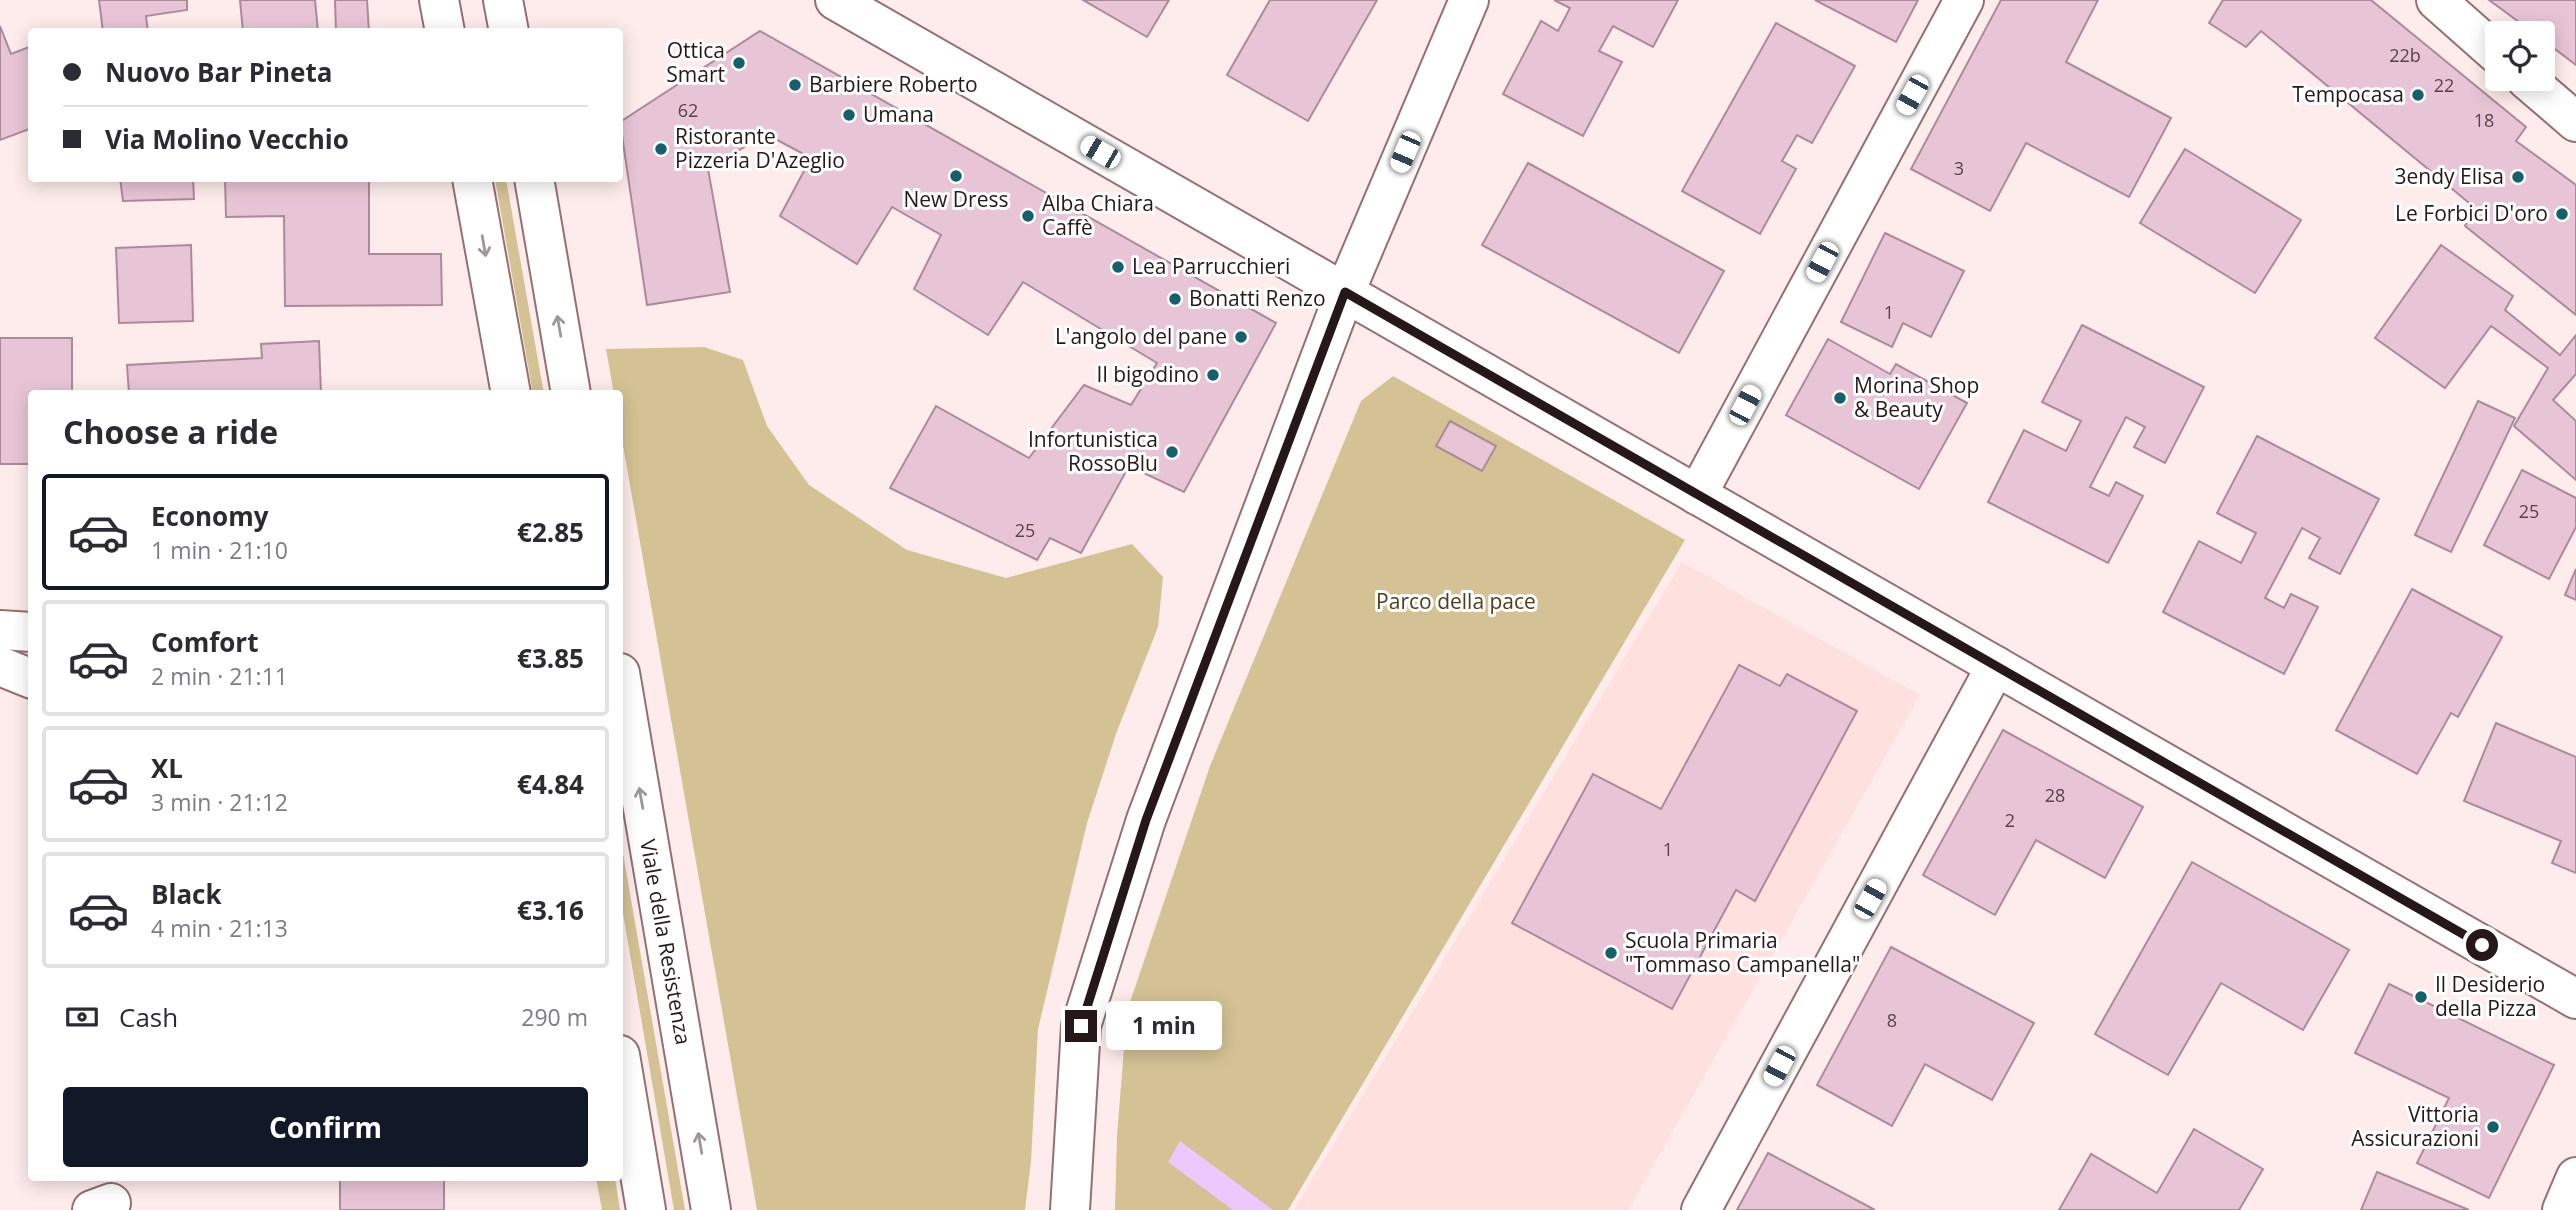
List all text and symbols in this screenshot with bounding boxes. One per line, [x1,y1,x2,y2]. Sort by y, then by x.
map controls [2485,21,2555,91]
button: locate [2485,21,2555,91]
place label: Ottica Smart [666,36,725,88]
house number: 22b [2389,43,2421,67]
text: Nuovo Bar Pineta [105,54,332,90]
marker: Ottica Smart [731,55,747,71]
place label: Barbiere Roberto [809,70,978,98]
car [1893,72,1932,118]
house number: 22 [2434,73,2454,97]
marker: Barbiere Roberto [787,77,803,93]
place label: Tempocasa [2292,80,2404,108]
marker: Tempocasa [2410,87,2426,103]
house number: 62 [678,98,698,122]
place label: Umana [863,100,934,128]
marker: Umana [841,107,857,123]
house number: 18 [2474,108,2494,132]
text: Via Molino Vecchio [105,121,349,157]
place label: Ristorante Pizzeria D'Azeglio [675,122,845,174]
car [1388,129,1423,175]
car [1077,132,1124,172]
marker: Ristorante Pizzeria D'Azeglio [653,141,669,157]
house number: 3 [1954,156,1964,180]
place label: 3endy Elisa [2395,162,2504,190]
marker: New Dress [948,168,964,184]
marker: 3endy Elisa [2510,169,2526,185]
place label: New Dress [904,185,1008,213]
place label: Alba Chiara Caffè [1042,189,1154,241]
place label: Le Forbici D'oro [2395,199,2548,227]
marker: Le Forbici D'oro [2554,206,2570,222]
marker: Alba Chiara Caffè [1020,208,1036,224]
one-way arrow [478,234,491,257]
car [1803,239,1842,285]
place label: Lea Parrucchieri [1132,252,1290,280]
marker: Lea Parrucchieri [1110,259,1126,275]
place label: Bonatti Renzo [1189,284,1326,312]
marker: Bonatti Renzo [1167,291,1183,307]
house number: 1 [1884,300,1894,324]
one-way arrow [552,316,565,338]
place label: L'angolo del pane [1055,322,1227,350]
marker: L'angolo del pane [1233,329,1249,345]
place label: Il bigodino [1097,360,1199,388]
marker: Il bigodino [1205,367,1221,383]
place label: Morina Shop & Beauty [1854,371,1979,423]
car [1726,382,1765,428]
marker: Morina Shop & Beauty [1832,390,1848,406]
text: Choose a ride [63,410,278,453]
place label: Infortunistica RossoBlu [1028,425,1158,477]
marker: Infortunistica RossoBlu [1164,444,1180,460]
text: Economy [151,498,269,534]
house number: 25 [2519,499,2539,523]
icon: car [67,501,130,564]
text: €2.85 [517,514,584,550]
house number: 25 [1015,518,1035,542]
text: 1 min · 21:10 [151,534,288,566]
park label: Parco della pace [1376,587,1536,615]
text: Comfort [151,624,258,660]
icon: car [67,627,130,690]
text: €3.85 [517,640,584,676]
text: 2 min · 21:11 [151,660,288,692]
text: XL [151,750,183,786]
icon: car [67,753,130,816]
text: €4.84 [517,766,584,802]
house number: 28 [2045,783,2065,807]
text: 3 min · 21:12 [151,786,288,818]
one-way arrow [634,787,647,810]
house number: 2 [2005,808,2015,832]
street label: Viale della Resistenza [634,837,698,1047]
house number: 1 [1663,837,1673,861]
text: Black [151,876,222,912]
car [1851,876,1890,922]
icon: car [67,879,130,942]
text: €3.16 [517,892,584,928]
text: 4 min · 21:13 [151,912,288,944]
place label: Scuola Primaria "Tommaso Campanella" [1625,926,1860,978]
route start [2466,929,2498,961]
marker: Scuola Primaria "Tommaso Campanella" [1603,945,1619,961]
place label: Il Desiderio della Pizza [2435,970,2545,1022]
marker: Il Desiderio della Pizza [2413,989,2429,1005]
icon: cash [63,998,101,1036]
text: Cash [119,999,178,1035]
text: 290 m [521,1001,588,1033]
callout: 1 min [1106,1002,1221,1050]
house number: 8 [1887,1008,1897,1032]
text: 1 min [1132,1009,1196,1041]
route end [1065,1010,1097,1042]
car [1760,1043,1799,1089]
button: Confirm [63,1087,588,1167]
place label: Vittoria Assicurazioni [2351,1100,2479,1152]
marker: Vittoria Assicurazioni [2485,1119,2501,1135]
one-way arrow [693,1132,706,1155]

